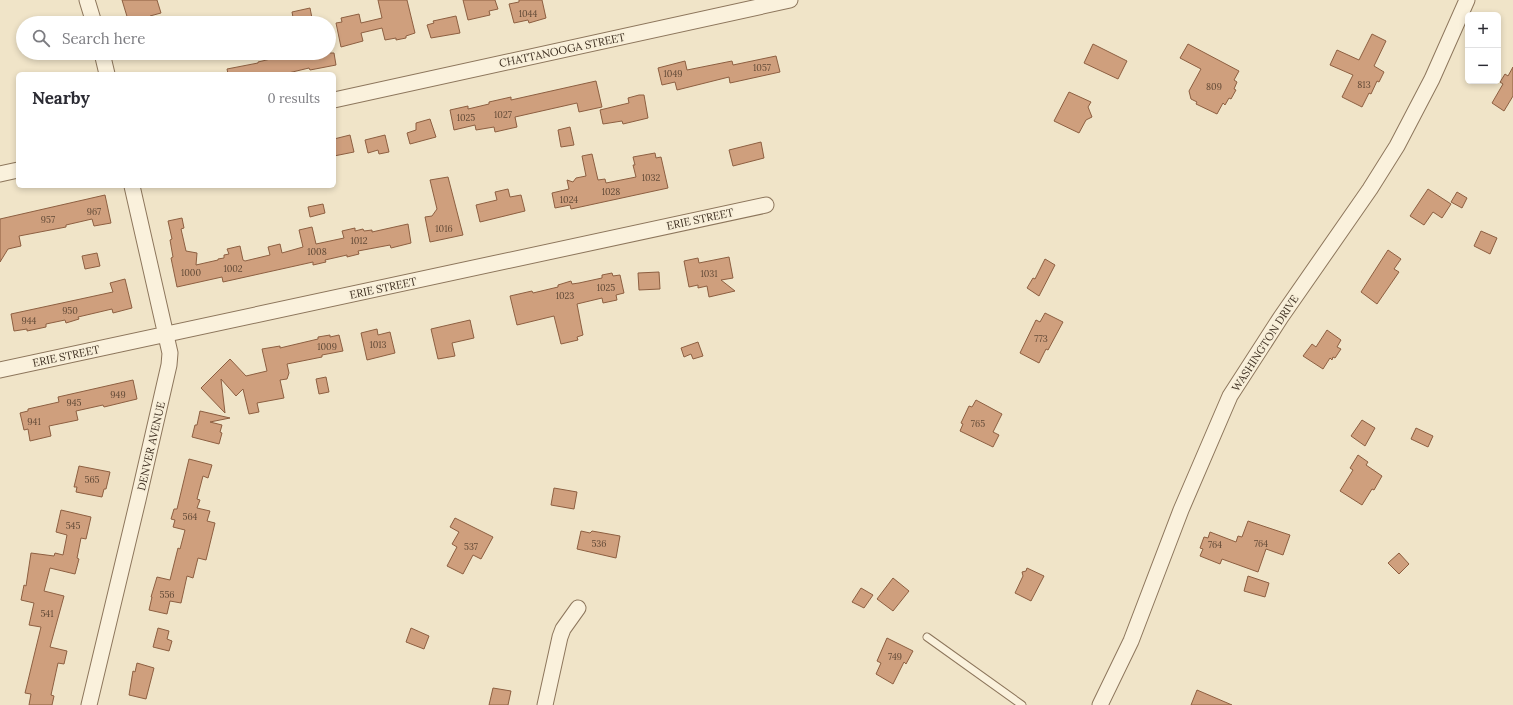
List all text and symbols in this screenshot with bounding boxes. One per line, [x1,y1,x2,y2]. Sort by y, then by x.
house number: 1044 [519,8,537,19]
map controls [1465,12,1501,84]
button: + [1465,12,1501,48]
search box [16,16,336,60]
icon: search [30,27,52,49]
text: Search here [62,29,145,48]
street label: CHATTANOOGA STREET [498,30,626,70]
button: − [1465,48,1501,84]
house number: 1057 [753,62,771,73]
house number: 1049 [664,68,682,79]
house number: 813 [1357,79,1371,90]
house number: 809 [1206,81,1222,92]
text: Nearby [32,87,90,109]
text: 0 results [268,90,320,107]
house number: 1027 [494,109,512,120]
house number: 1025 [457,112,475,123]
house number: 1032 [642,172,661,183]
house number: 1028 [602,186,620,197]
house number: 1024 [560,194,578,205]
street label: ERIE STREET [665,205,735,233]
house number: 967 [87,206,101,217]
house number: 957 [41,214,55,225]
house number: 1016 [435,223,453,234]
house number: 1012 [351,235,368,246]
house number: 1008 [307,246,327,257]
house number: 1002 [223,263,243,274]
house number: 1000 [181,267,201,278]
house number: 1031 [700,268,718,279]
street label: ERIE STREET [348,274,418,302]
house number: 1025 [597,282,615,293]
house number: 1023 [556,290,574,301]
street label: WASHINGTON DRIVE [1229,292,1301,394]
house number: 950 [62,305,78,316]
house number: 944 [22,315,37,326]
house number: 773 [1034,333,1048,344]
house number: 1013 [369,339,387,350]
house number: 1009 [317,341,337,352]
street label: ERIE STREET [31,342,101,370]
house number: 949 [110,389,126,400]
house number: 945 [67,397,82,408]
street label: DENVER AVENUE [134,400,168,492]
house number: 941 [27,416,41,427]
house number: 765 [971,418,985,429]
house number: 565 [84,474,100,485]
house number: 564 [183,511,198,522]
house number: 545 [66,520,80,531]
house number: 536 [591,538,607,549]
house number: 764 [1254,538,1268,549]
house number: 764 [1208,539,1222,550]
house number: 537 [464,541,478,552]
house number: 556 [159,589,175,600]
house number: 541 [40,608,54,619]
house number: 749 [888,651,902,662]

